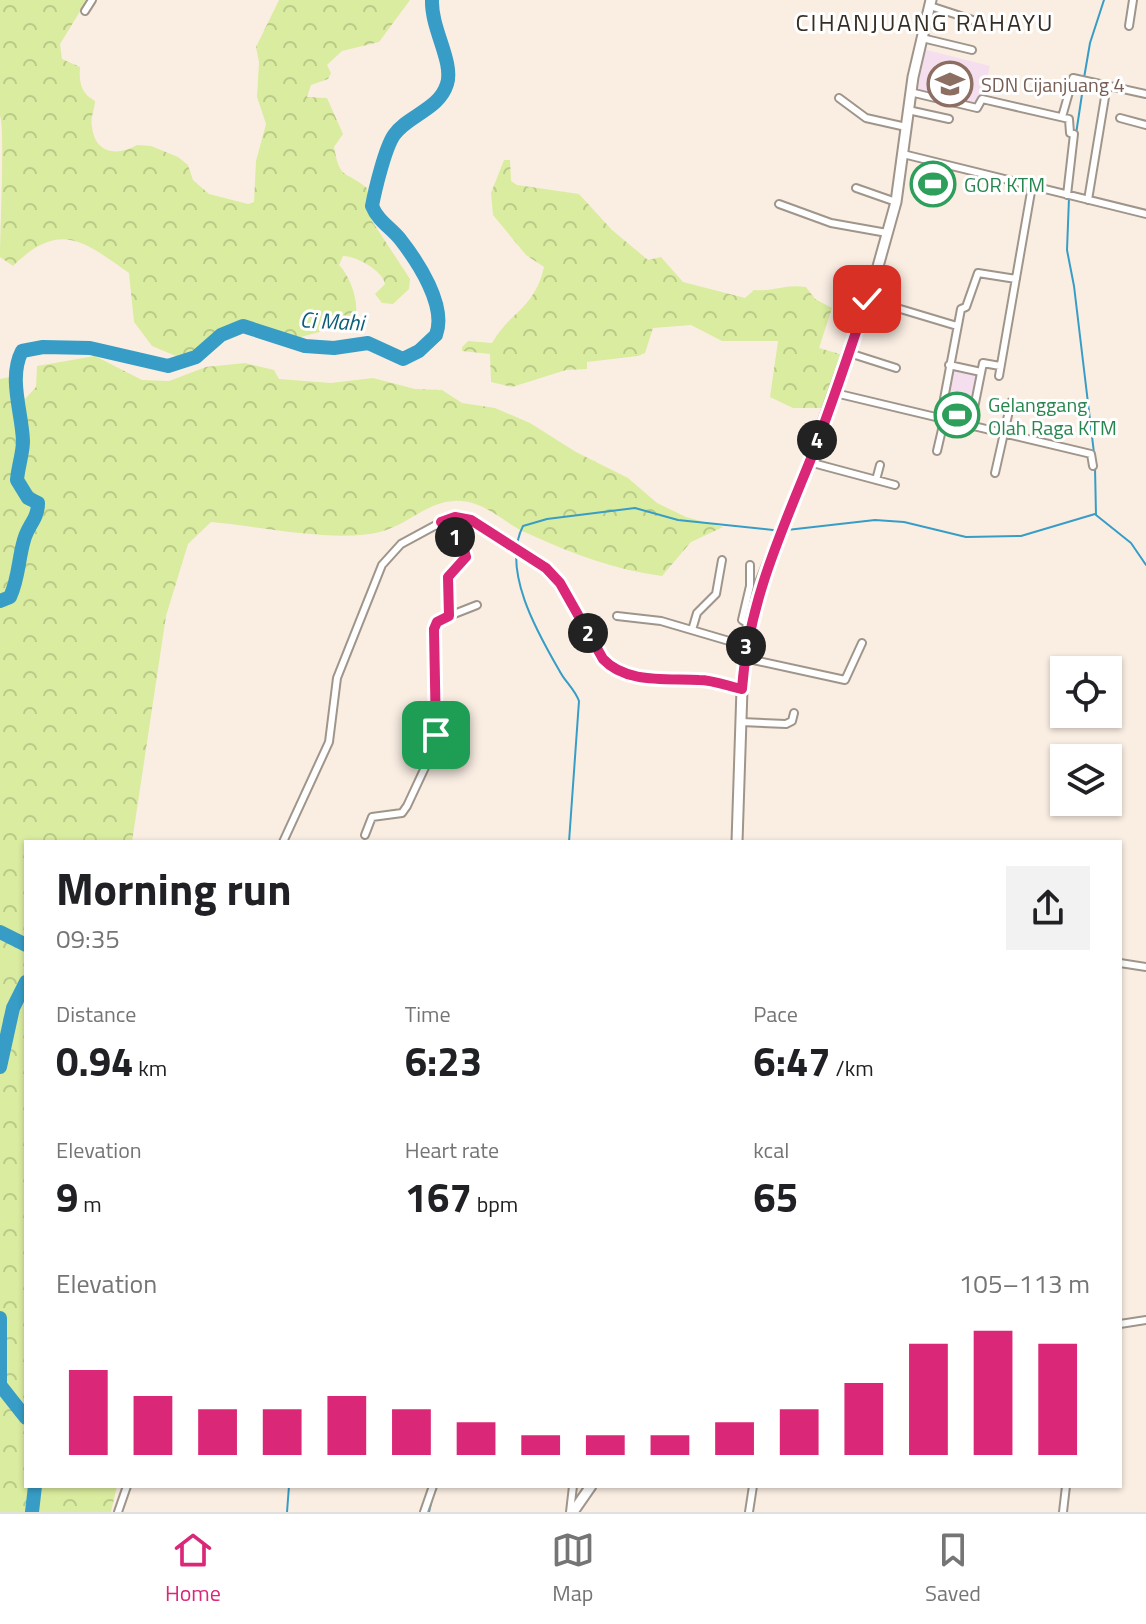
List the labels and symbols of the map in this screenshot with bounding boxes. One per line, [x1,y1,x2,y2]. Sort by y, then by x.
district label: CIHANJUANG RAHAYU [796,4,1055,40]
school or university icon: SDN Cijanjuang 4 [926,60,974,108]
place label: SDN Cijanjuang 4 [981,69,1125,100]
sports icon: GOR KTM [909,160,957,208]
place label: GOR KTM [964,169,1045,200]
pin [833,265,901,333]
water label: Ci Mahi [299,302,367,340]
place label: Gelanggang Olah Raga KTM [988,389,1117,443]
sports icon: Gelanggang Olah Raga KTM [933,391,981,439]
pin: 4 [797,420,837,460]
pin: 1 [435,517,475,557]
pin: 2 [568,613,608,653]
pin: 3 [726,626,766,666]
pin [402,701,470,769]

